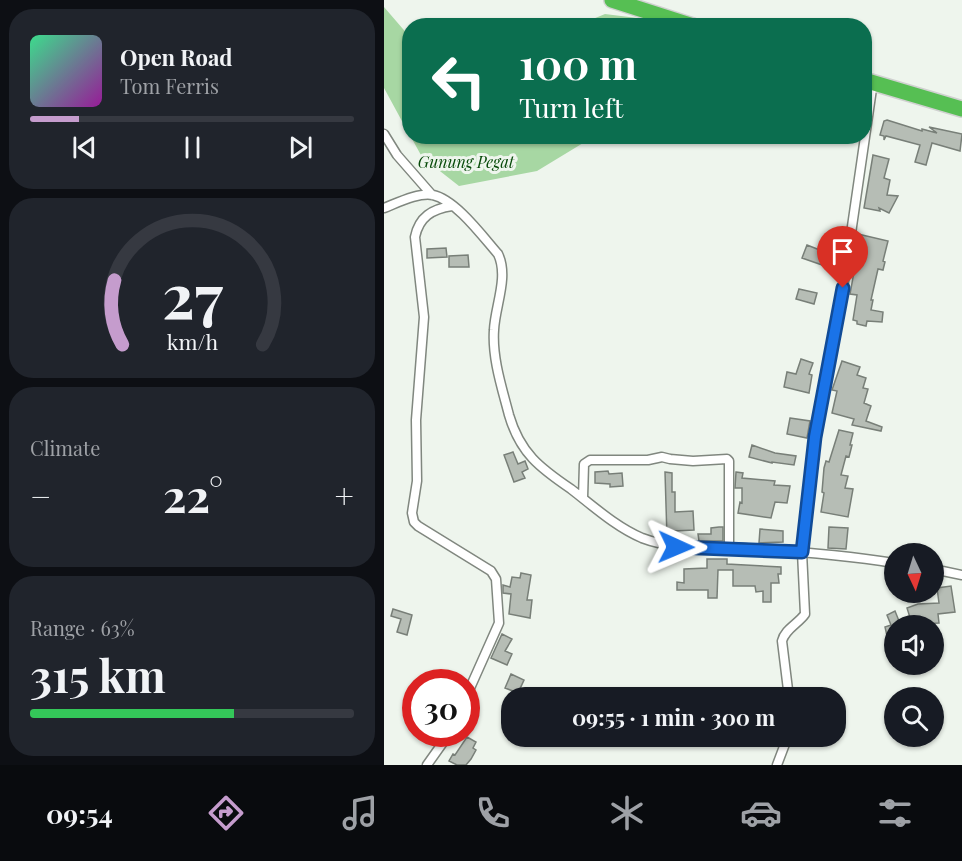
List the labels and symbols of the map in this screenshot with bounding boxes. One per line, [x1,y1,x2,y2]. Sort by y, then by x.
park label: Gunung Pegat [418,151,515,172]
pin [817,226,868,288]
position arrow [644,515,708,579]
north arrow [884,543,944,603]
speed limit sign: 30 [402,669,480,747]

